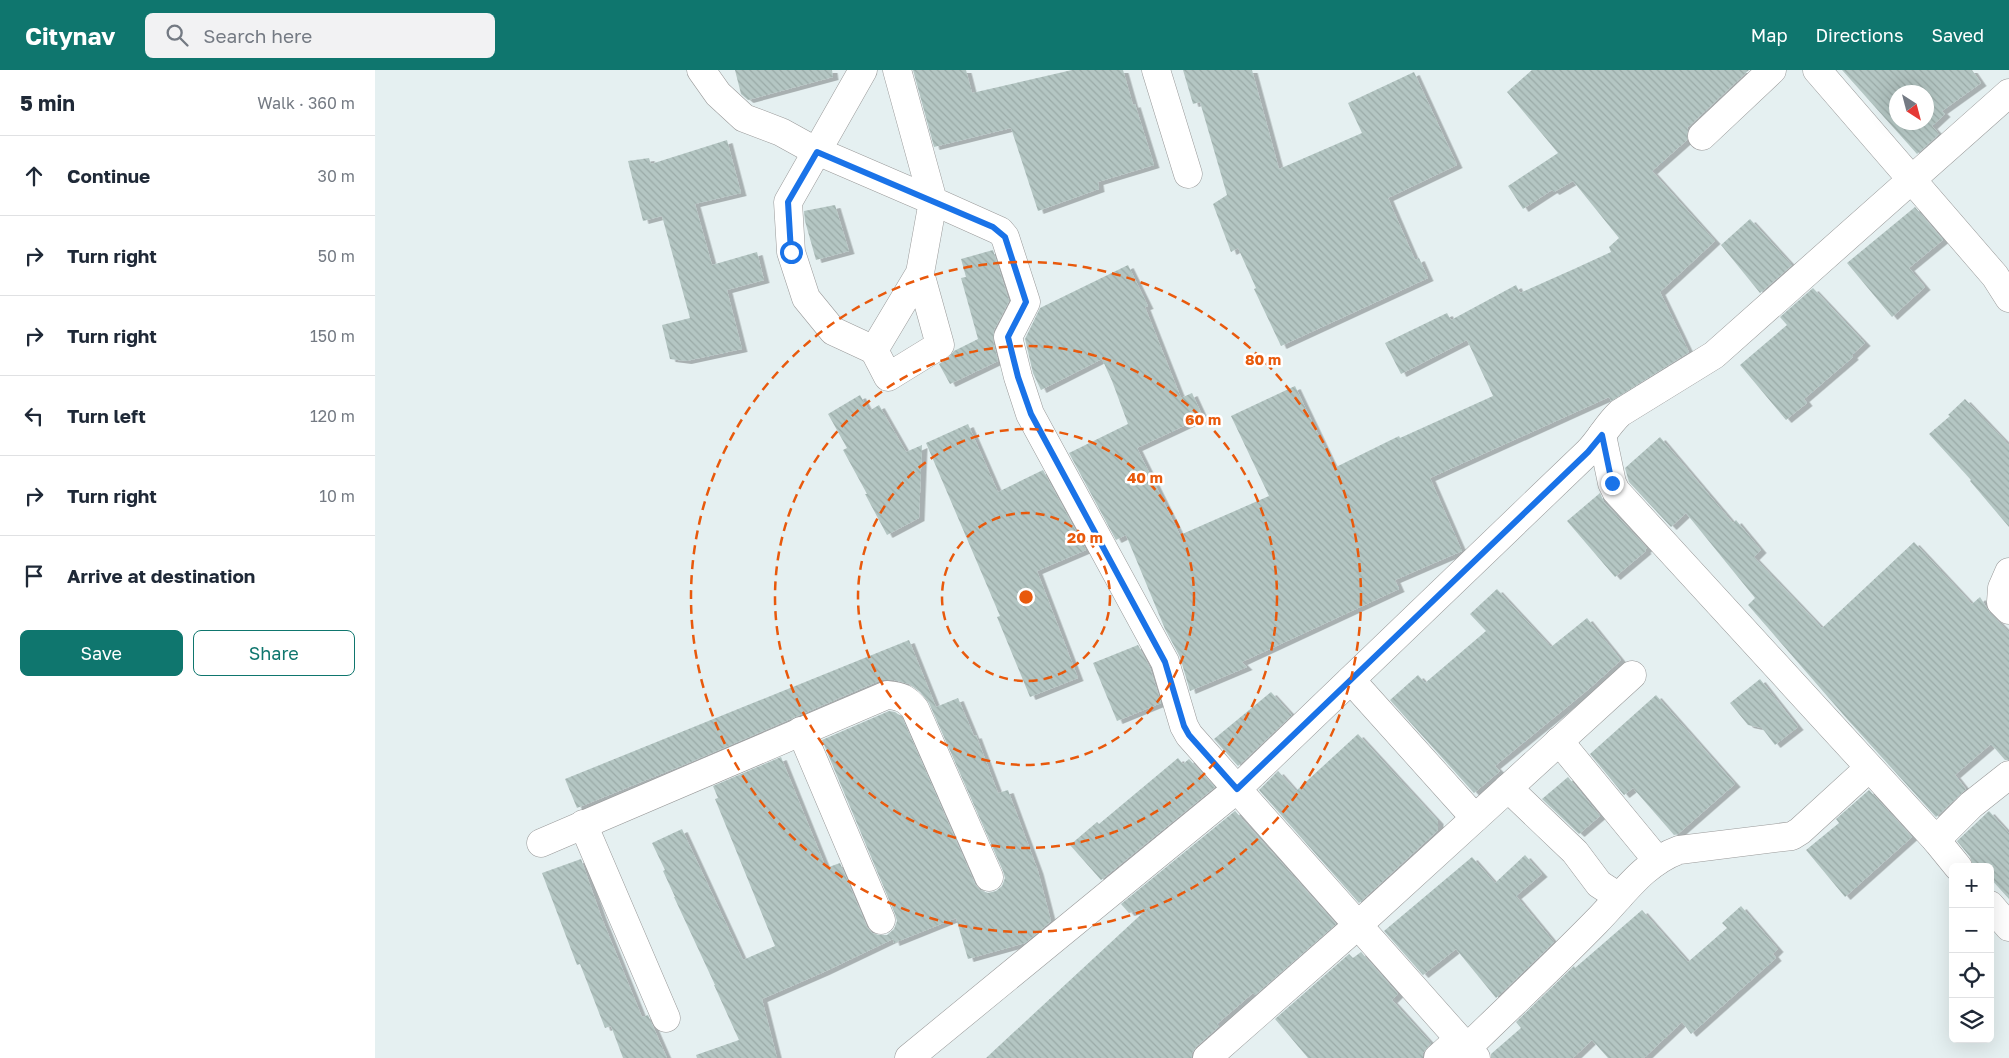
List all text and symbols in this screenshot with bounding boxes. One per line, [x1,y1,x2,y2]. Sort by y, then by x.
search box [145,13,495,58]
text: Citynav [25,21,115,50]
icon: search [163,21,191,49]
text: Search here [203,24,312,47]
text: Map [1751,24,1787,46]
text: Directions [1815,24,1903,46]
text: Saved [1931,24,1984,46]
north arrow [1889,85,1934,130]
text: 5 min [20,90,75,116]
text: Walk · 360 m [257,93,355,113]
icon: ahead [20,162,48,190]
text: Continue [67,164,150,187]
text: 30 m [318,166,355,186]
route start [780,241,803,264]
icon: right [20,242,48,270]
text: Turn right [67,244,157,267]
text: 50 m [318,246,355,266]
icon: right [20,322,48,350]
text: Turn right [67,324,157,347]
text: 150 m [310,326,355,346]
text: 80 m [1245,350,1281,368]
icon: left [20,402,48,430]
text: Turn left [67,404,146,427]
text: 120 m [310,406,355,426]
text: 60 m [1185,410,1221,428]
text: 40 m [1127,468,1163,486]
route end [1601,472,1624,495]
icon: right [20,482,48,510]
text: Turn right [67,484,157,507]
text: 10 m [319,486,355,506]
text: 20 m [1067,528,1103,546]
icon: arrive [20,562,48,590]
text: Arrive at destination [67,564,255,587]
centre of rings [1017,588,1035,606]
button: Save [20,630,183,676]
button: Share [193,630,355,676]
map controls [1949,863,1994,1043]
button: + [1949,863,1994,908]
button: − [1949,908,1994,953]
button: locate [1949,953,1994,998]
button: layers [1949,998,1994,1043]

